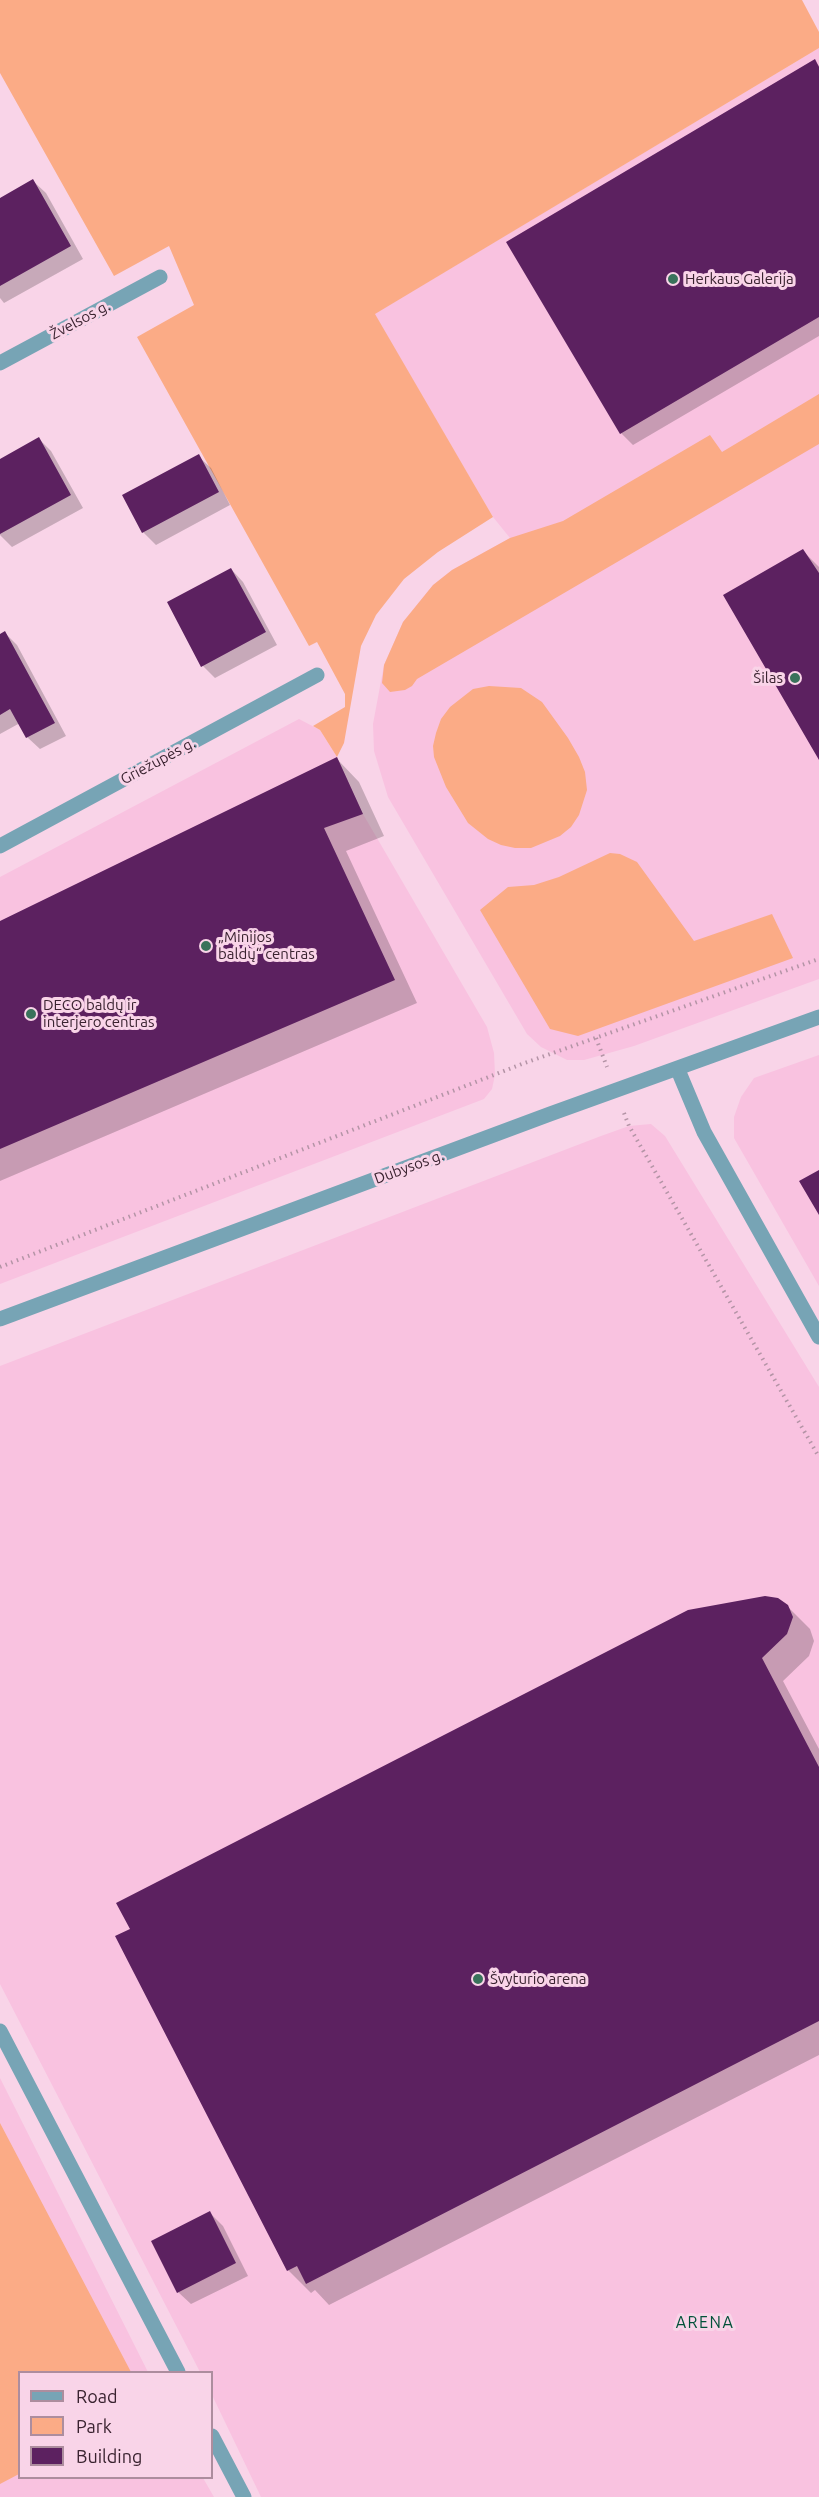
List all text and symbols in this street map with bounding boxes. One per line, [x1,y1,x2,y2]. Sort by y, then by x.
place label: Herkaus Galerija [685,270,794,288]
marker: Herkaus Galerija [666,272,680,286]
street label: Žvelsos g. [47,297,113,343]
place label: Šilas [753,669,783,687]
marker: Šilas [788,671,802,685]
street label: Griežupės g. [117,734,199,788]
place label: „Minijos baldų“ centras [218,928,315,963]
marker: „Minijos baldų“ centras [199,939,213,953]
place label: DECO baldų ir interjero centras [43,996,154,1031]
marker: DECO baldų ir interjero centras [24,1007,38,1021]
street label: Dubysos g. [372,1146,446,1188]
place label: Švyturio arena [490,1970,586,1988]
marker: Švyturio arena [471,1972,485,1986]
district label: ARENA [676,2313,734,2333]
legend [18,2371,213,2479]
text: Road [76,2386,118,2406]
text: Park [76,2416,112,2436]
text: Building [76,2446,142,2466]

